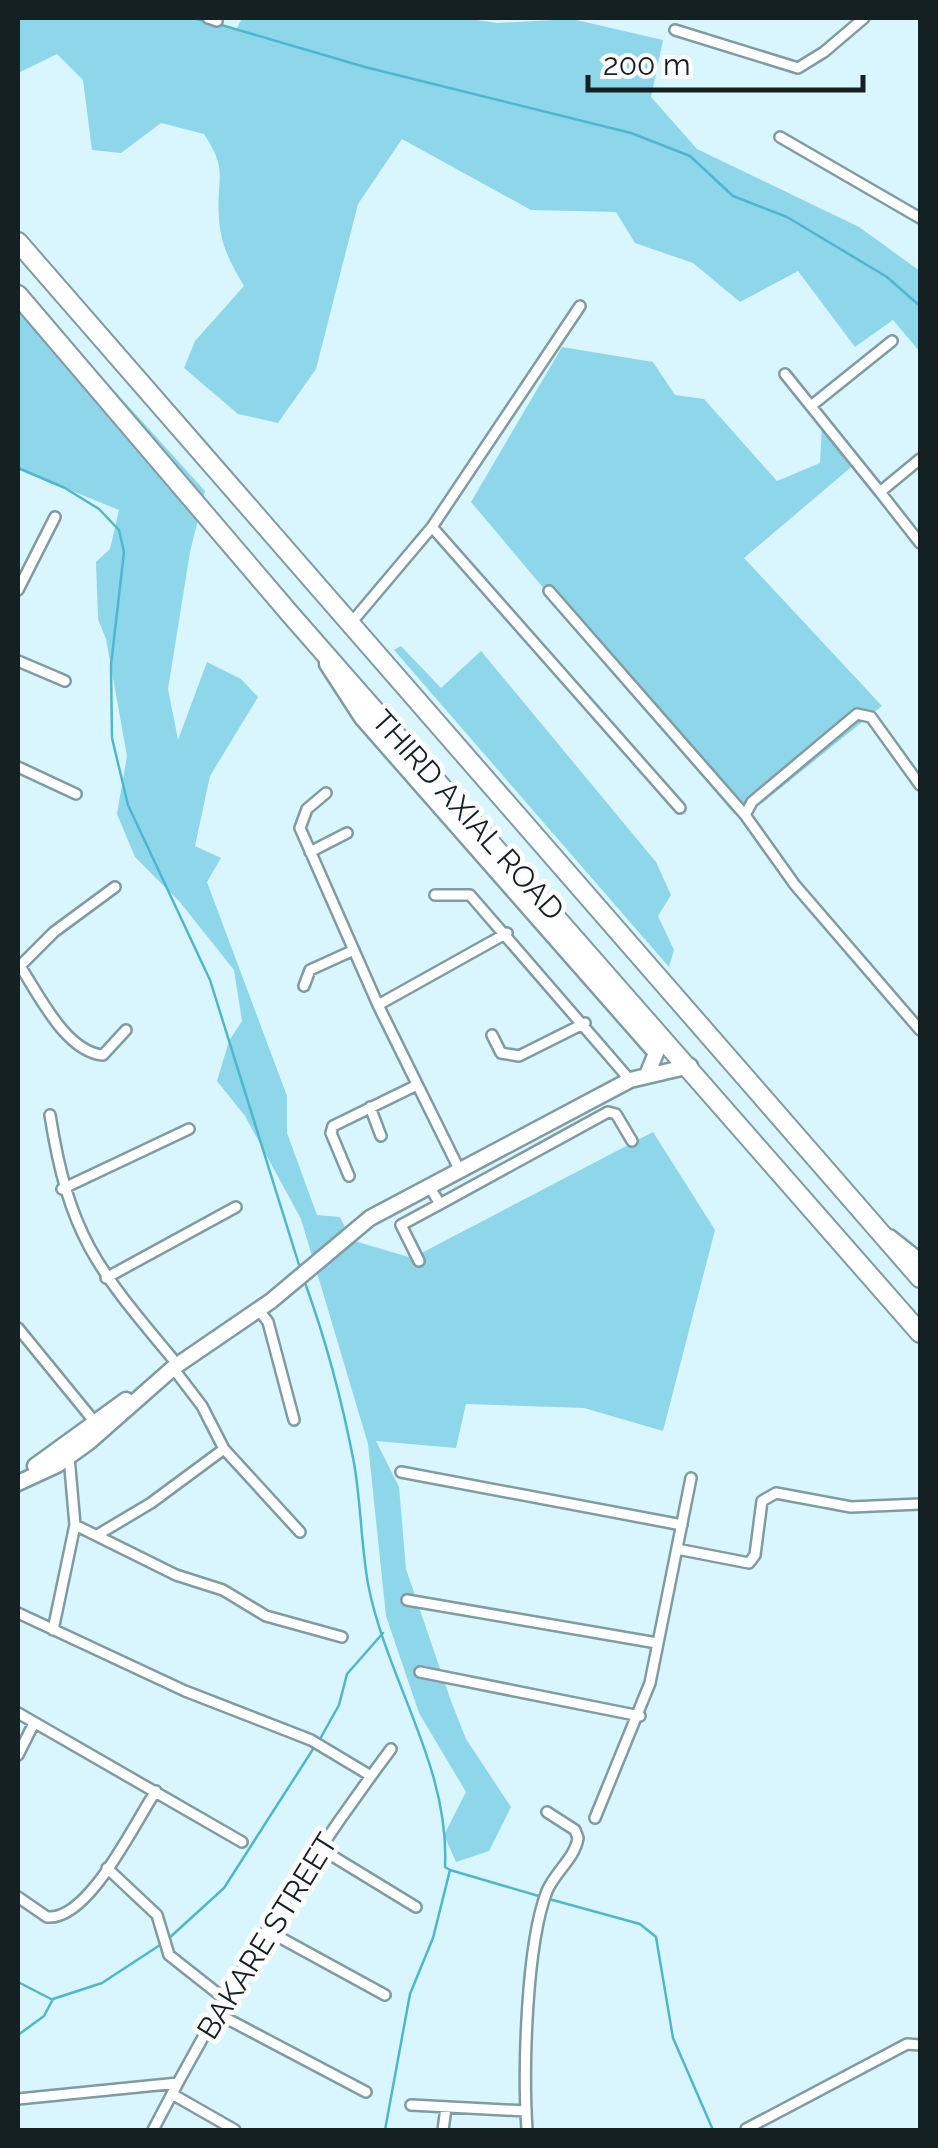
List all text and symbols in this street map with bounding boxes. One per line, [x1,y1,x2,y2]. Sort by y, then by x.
scale bar [588,30,863,92]
text: 200 m [603,47,691,82]
street label: THIRD AXIAL ROAD [365,703,571,927]
street label: BAKARE STREET [190,1827,344,2045]

